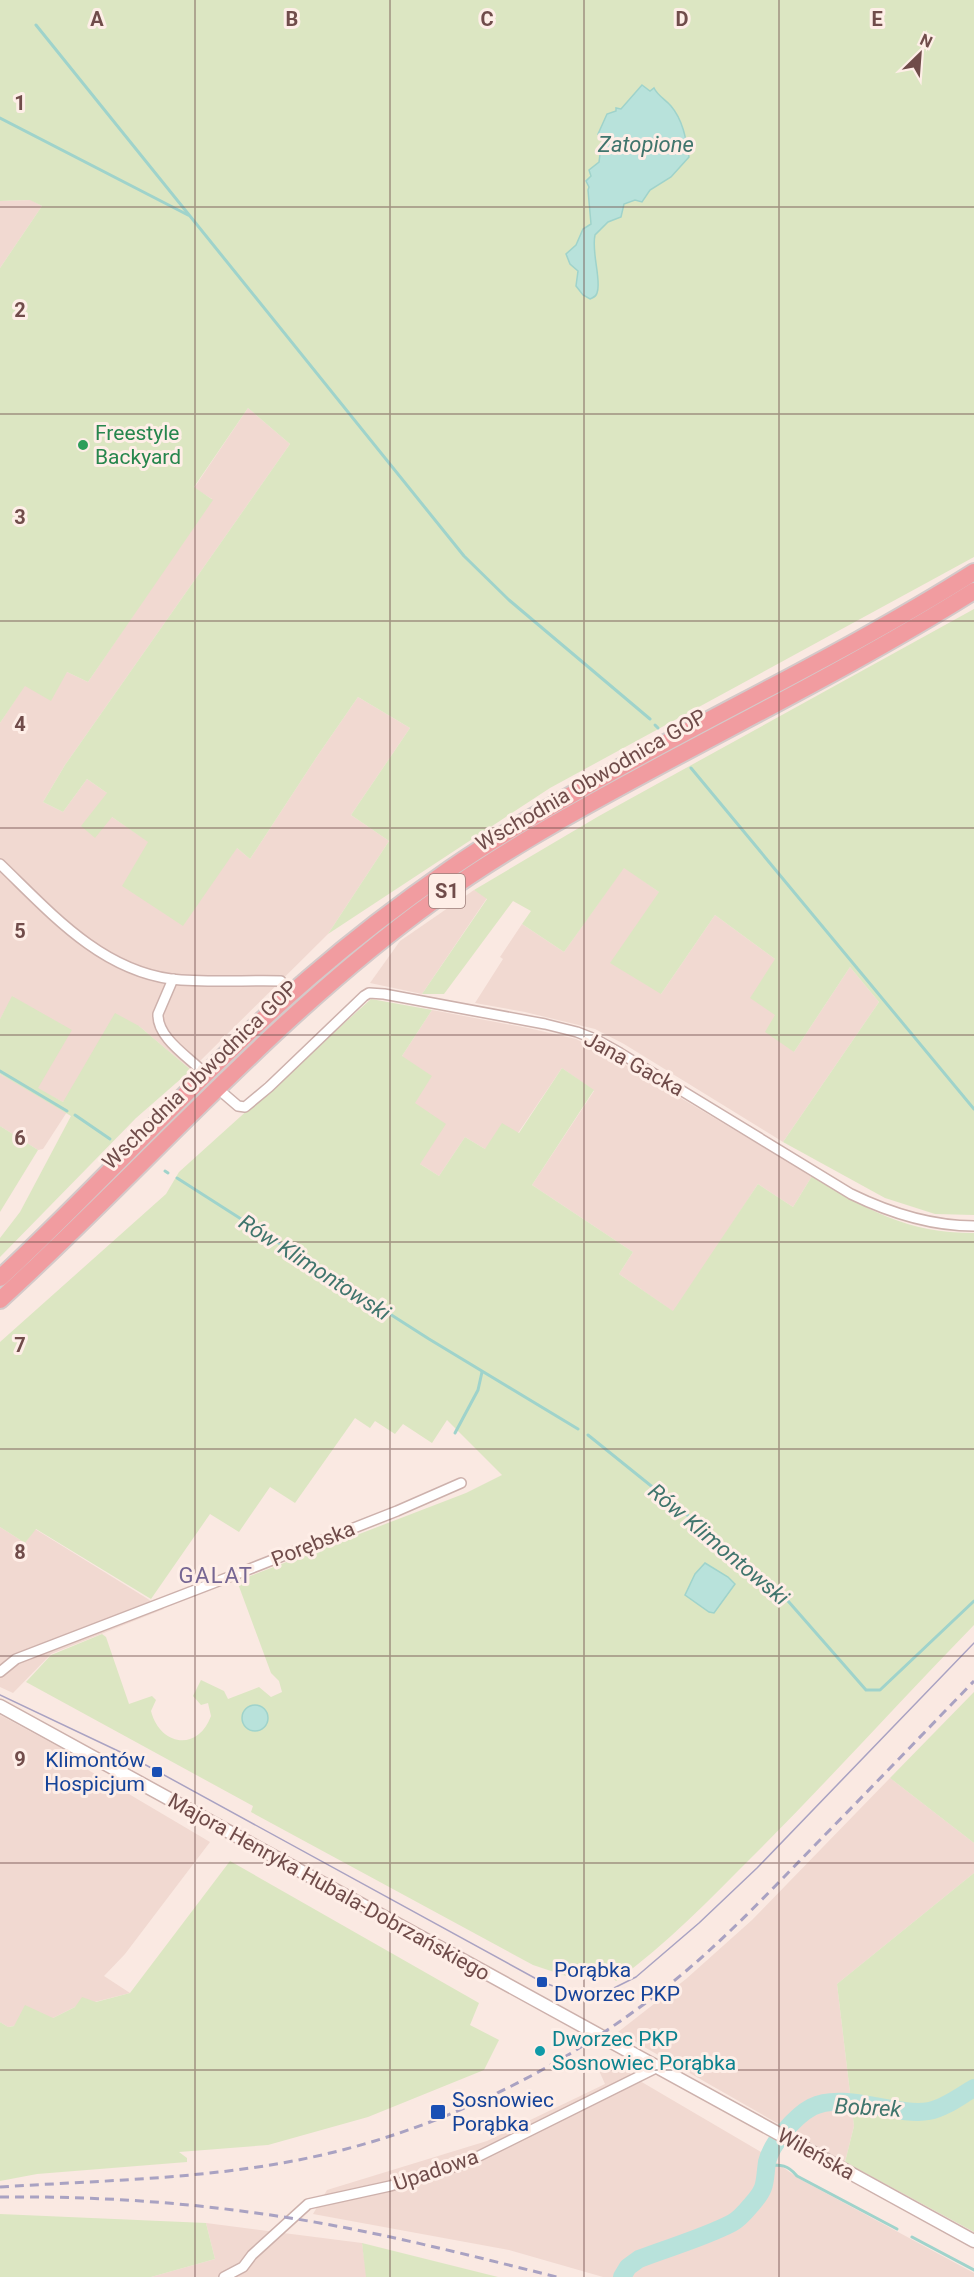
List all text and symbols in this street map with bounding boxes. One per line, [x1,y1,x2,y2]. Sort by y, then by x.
text: A [90,7,104,31]
text: B [286,7,298,31]
text: C [480,7,494,31]
text: D [676,7,689,31]
text: E [871,7,883,31]
north arrow [890,24,950,84]
text: N [917,30,935,52]
text: 1 [14,91,26,115]
water label: Zatopione [597,132,694,157]
text: 2 [14,298,26,322]
place label: Freestyle Backyard [95,421,181,469]
marker: Freestyle Backyard [76,438,90,452]
text: 3 [14,505,26,529]
street label: Wschodnia Obwodnica GOP [472,704,710,856]
text: 4 [14,712,26,736]
road number: S1 [429,874,465,908]
text: 5 [14,919,26,943]
street label: Wschodnia Obwodnica GOP [98,976,302,1174]
street label: Jana Gacka [580,1027,688,1101]
text: 6 [14,1126,26,1150]
water label: Rów Klimontowski [234,1209,396,1326]
text: 7 [14,1333,26,1357]
water label: Rów Klimontowski [644,1479,794,1611]
street label: Porębska [268,1516,358,1572]
text: 8 [14,1540,26,1564]
district label: GALAT [179,1563,253,1588]
text: 9 [14,1747,26,1771]
place label: Klimontów Hospicjum [44,1748,145,1796]
marker: Klimontów Hospicjum [150,1765,164,1779]
street label: Majora Henryka Hubala-Dobrzańskiego [164,1788,494,1986]
place label: Porąbka Dworzec PKP [554,1958,680,2006]
marker: Porąbka Dworzec PKP [535,1975,549,1989]
place label: Dworzec PKP Sosnowiec Porąbka [552,2027,736,2075]
marker: Dworzec PKP Sosnowiec Porąbka [533,2044,547,2058]
place label: Sosnowiec Porąbka [452,2088,554,2136]
water label: Bobrek [834,2093,903,2122]
marker: Sosnowiec Porąbka [429,2103,447,2121]
street label: Wileńska [773,2123,859,2185]
street label: Upadowa [391,2144,481,2196]

